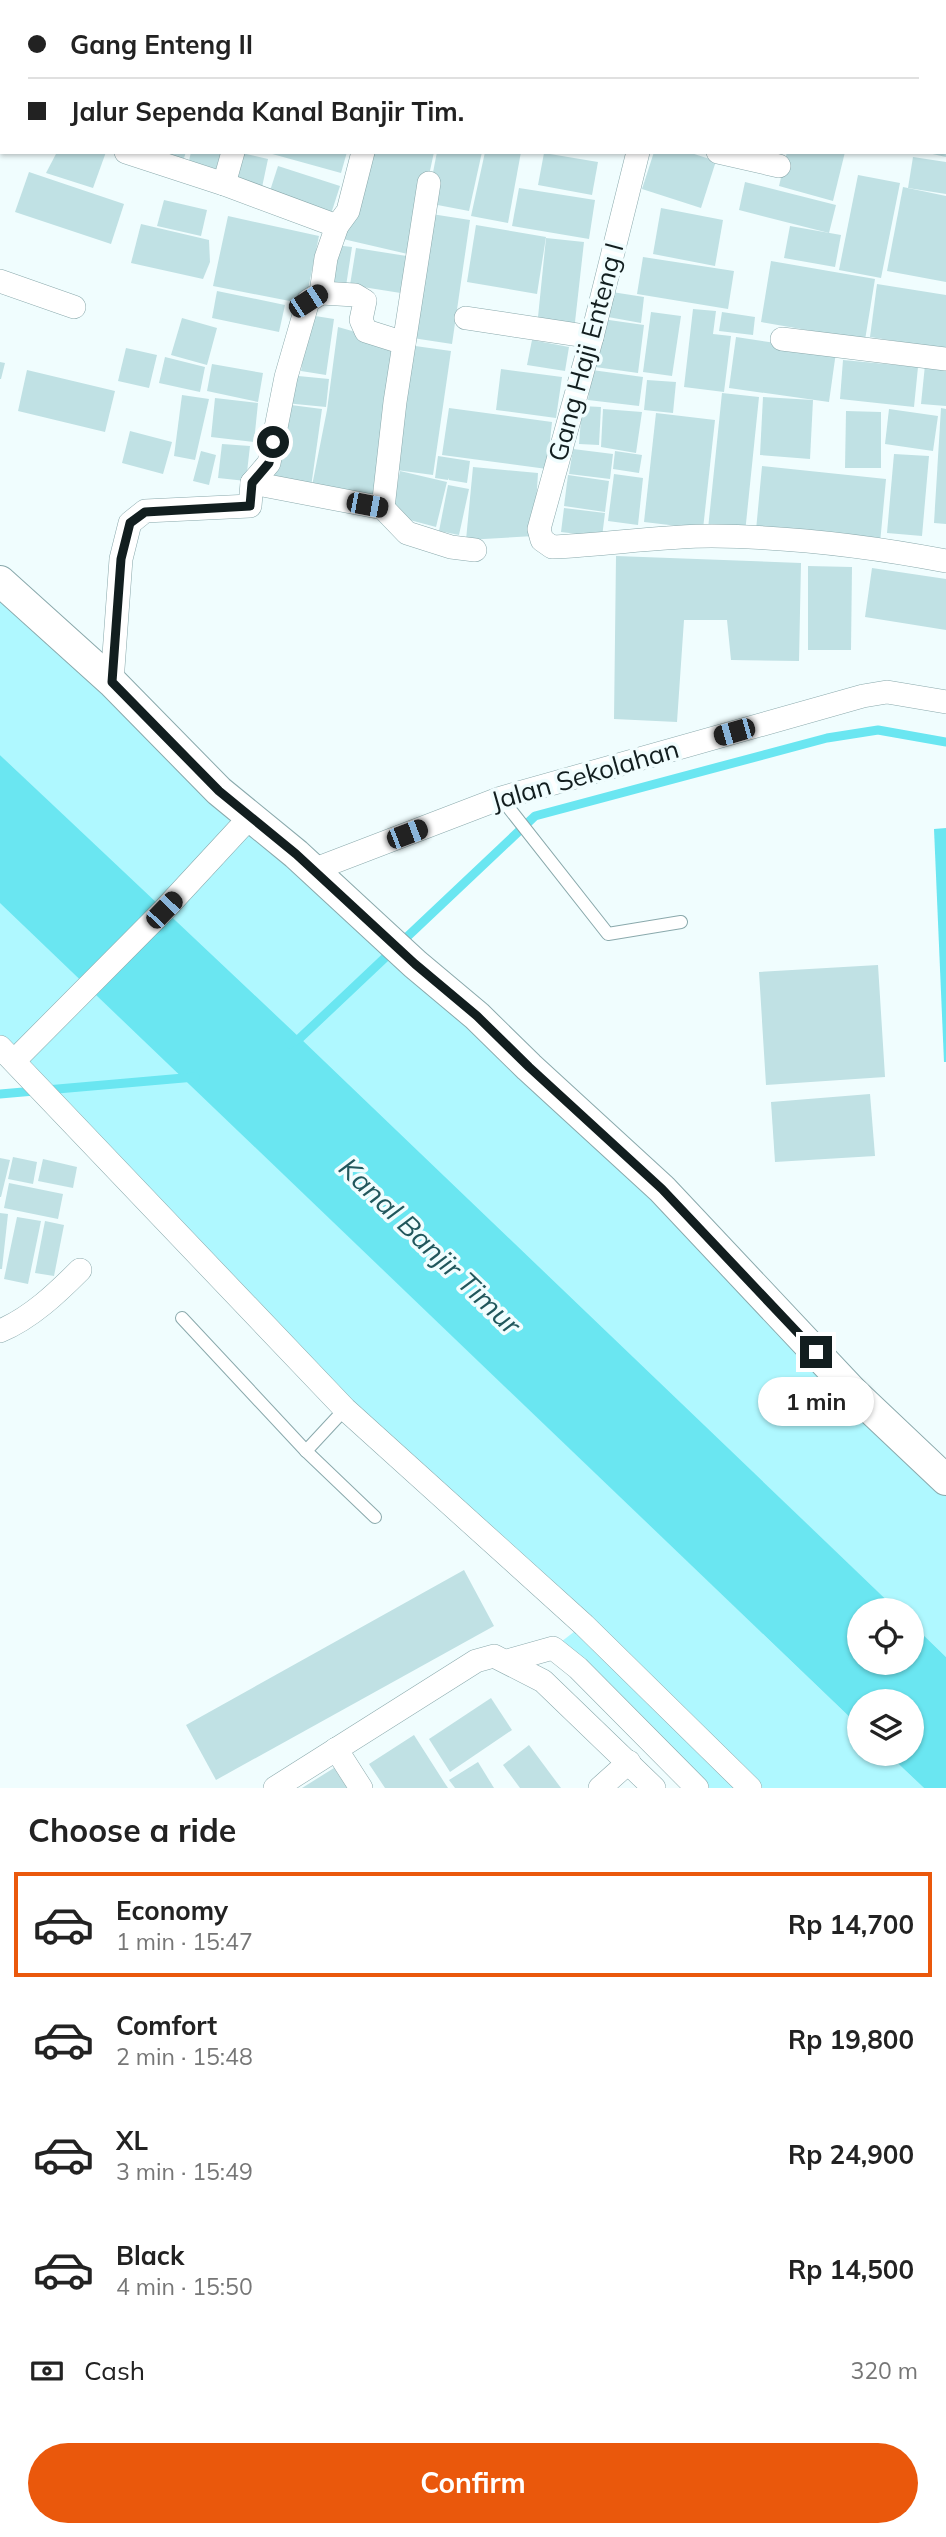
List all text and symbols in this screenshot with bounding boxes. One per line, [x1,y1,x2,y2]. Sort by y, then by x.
text: Gang Enteng II [70,28,253,61]
text: Jalur Sependa Kanal Banjir Tim. [70,95,464,128]
street label: Gang Haji Enteng I [540,239,631,465]
car [285,281,332,321]
route start [257,426,289,458]
car [345,491,390,519]
car [711,716,758,748]
street label: Jalan Sekolahan [487,732,683,817]
car [384,817,431,851]
car [142,888,187,932]
water label: Kanal Banjir Timur [332,1150,530,1343]
route end [800,1336,832,1368]
callout: 1 min [758,1376,874,1426]
text: 1 min [786,1387,846,1416]
map controls [847,1598,924,1766]
button: locate [847,1598,924,1675]
button: layers [847,1689,924,1766]
text: Choose a ride [28,1810,236,1850]
icon: car [32,1893,95,1956]
text: Economy [116,1894,228,1927]
text: Rp 14,700 [788,1908,914,1941]
text: 1 min · 15:47 [116,1927,253,1956]
icon: car [32,2008,95,2071]
text: Comfort [116,2009,217,2042]
text: Rp 19,800 [788,2023,914,2056]
text: 2 min · 15:48 [116,2042,253,2071]
icon: car [32,2123,95,2186]
text: XL [116,2124,148,2157]
text: Rp 24,900 [788,2138,914,2171]
text: 3 min · 15:49 [116,2157,253,2186]
icon: car [32,2238,95,2301]
text: Black [116,2239,184,2272]
text: Rp 14,500 [788,2253,914,2286]
text: 4 min · 15:50 [116,2272,253,2301]
icon: cash [28,2352,66,2390]
text: Cash [84,2354,145,2387]
text: 320 m [850,2356,918,2385]
button: Confirm [28,2443,918,2523]

